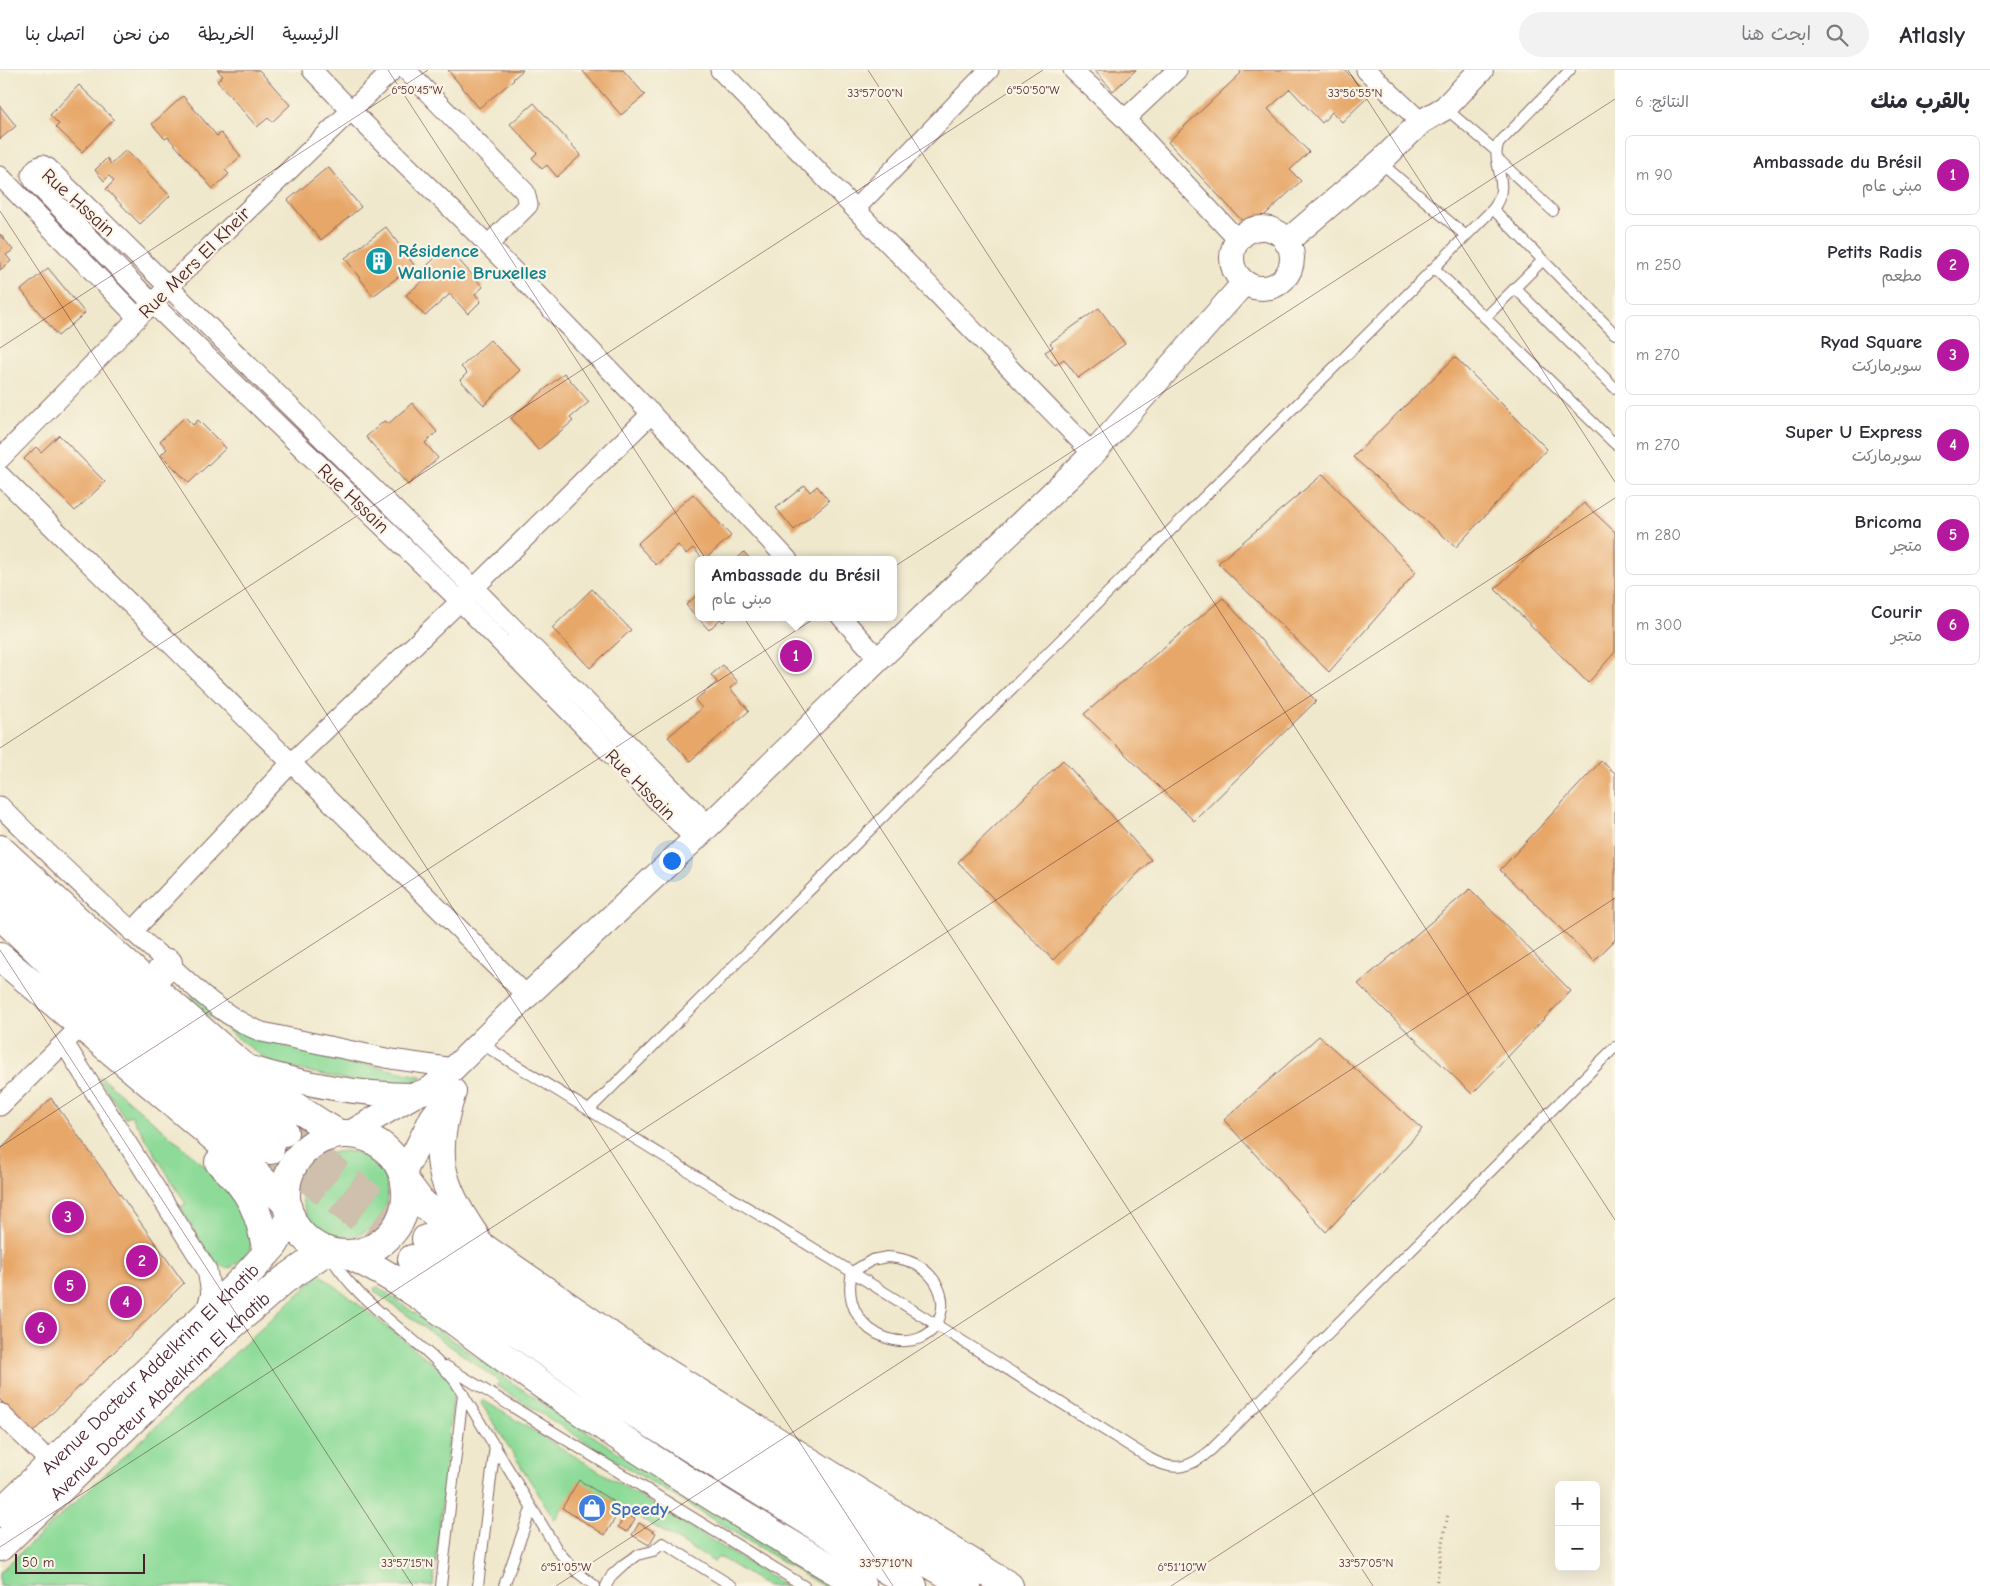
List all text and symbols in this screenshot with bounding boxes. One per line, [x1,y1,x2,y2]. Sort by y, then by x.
search box [1519,12,1869,57]
icon: search [1823,21,1851,49]
text: Atlasly [1899,21,1965,49]
text: ابحث هنا [1741,23,1811,45]
text: اتصل بنا [25,24,85,45]
text: من نحن [113,24,170,45]
text: الخريطة [198,24,254,45]
text: الرئيسية [282,24,339,45]
text: 6°50'45"W [391,83,443,97]
text: 6°50'50"W [1006,83,1060,97]
text: 33°57'00"N [847,86,903,100]
text: 33°56'55"N [1328,86,1382,100]
text: بالقرب منك [1870,89,1970,113]
text: النتائج: 6 [1635,93,1689,111]
text: Ambassade du Brésil [1753,151,1922,173]
street label: Rue Hssain [37,164,120,241]
text: 90 m [1636,166,1673,184]
text: 1 [1950,166,1956,184]
text: مبنى عام [1862,177,1922,195]
street label: Rue Mers El Kheir [134,202,255,323]
place label: Résidence Wallonie Bruxelles [398,240,546,284]
text: Petits Radis [1827,241,1922,263]
building icon: Résidence Wallonie Bruxelles [364,246,394,276]
text: 250 m [1636,256,1681,274]
text: 2 [1949,256,1957,274]
text: مطعم [1882,267,1922,285]
text: Ryad Square [1820,331,1922,353]
text: 270 m [1636,346,1680,364]
text: 3 [1949,346,1957,364]
text: سوبرماركت [1852,357,1922,375]
text: Super U Express [1786,421,1922,443]
text: 270 m [1636,436,1680,454]
text: 4 [1949,436,1957,454]
text: سوبرماركت [1852,447,1922,465]
street label: Rue Hssain [313,459,394,538]
text: Bricoma [1855,511,1922,533]
text: 280 m [1636,526,1681,544]
text: 5 [1949,526,1957,544]
text: متجر [1891,537,1922,555]
popup [695,556,897,621]
text: Ambassade du Brésil [712,564,880,586]
text: مبنى عام [712,590,772,608]
text: Courir [1871,601,1922,623]
text: 300 m [1636,616,1682,634]
text: 6 [1949,616,1957,634]
text: متجر [1891,627,1922,645]
pin: 1 [780,637,812,675]
street label: Rue Hssain [600,745,680,825]
your location [659,848,685,874]
pin: 3 [52,1198,84,1236]
pin: 2 [126,1242,158,1280]
street label: Avenue Docteur Addelkrim El Khatib [37,1259,264,1479]
pin: 5 [54,1267,86,1305]
pin: 4 [110,1283,142,1321]
street label: Avenue Docteur Abdelkrim El Khatib [46,1287,275,1505]
pin: 6 [25,1309,57,1347]
map controls [1555,1481,1600,1571]
button: + [1555,1481,1600,1526]
shop icon: Speedy [577,1493,607,1523]
place label: Speedy [611,1498,669,1520]
button: − [1555,1526,1600,1571]
scale bar [15,1551,145,1574]
text: 50 m [22,1554,54,1571]
text: 33°57'15"N [381,1556,433,1570]
text: 33°57'10"N [860,1556,912,1570]
text: 33°57'05"N [1339,1556,1393,1570]
text: 6°51'05"W [541,1560,592,1574]
text: 6°51'10"W [1158,1560,1207,1574]

